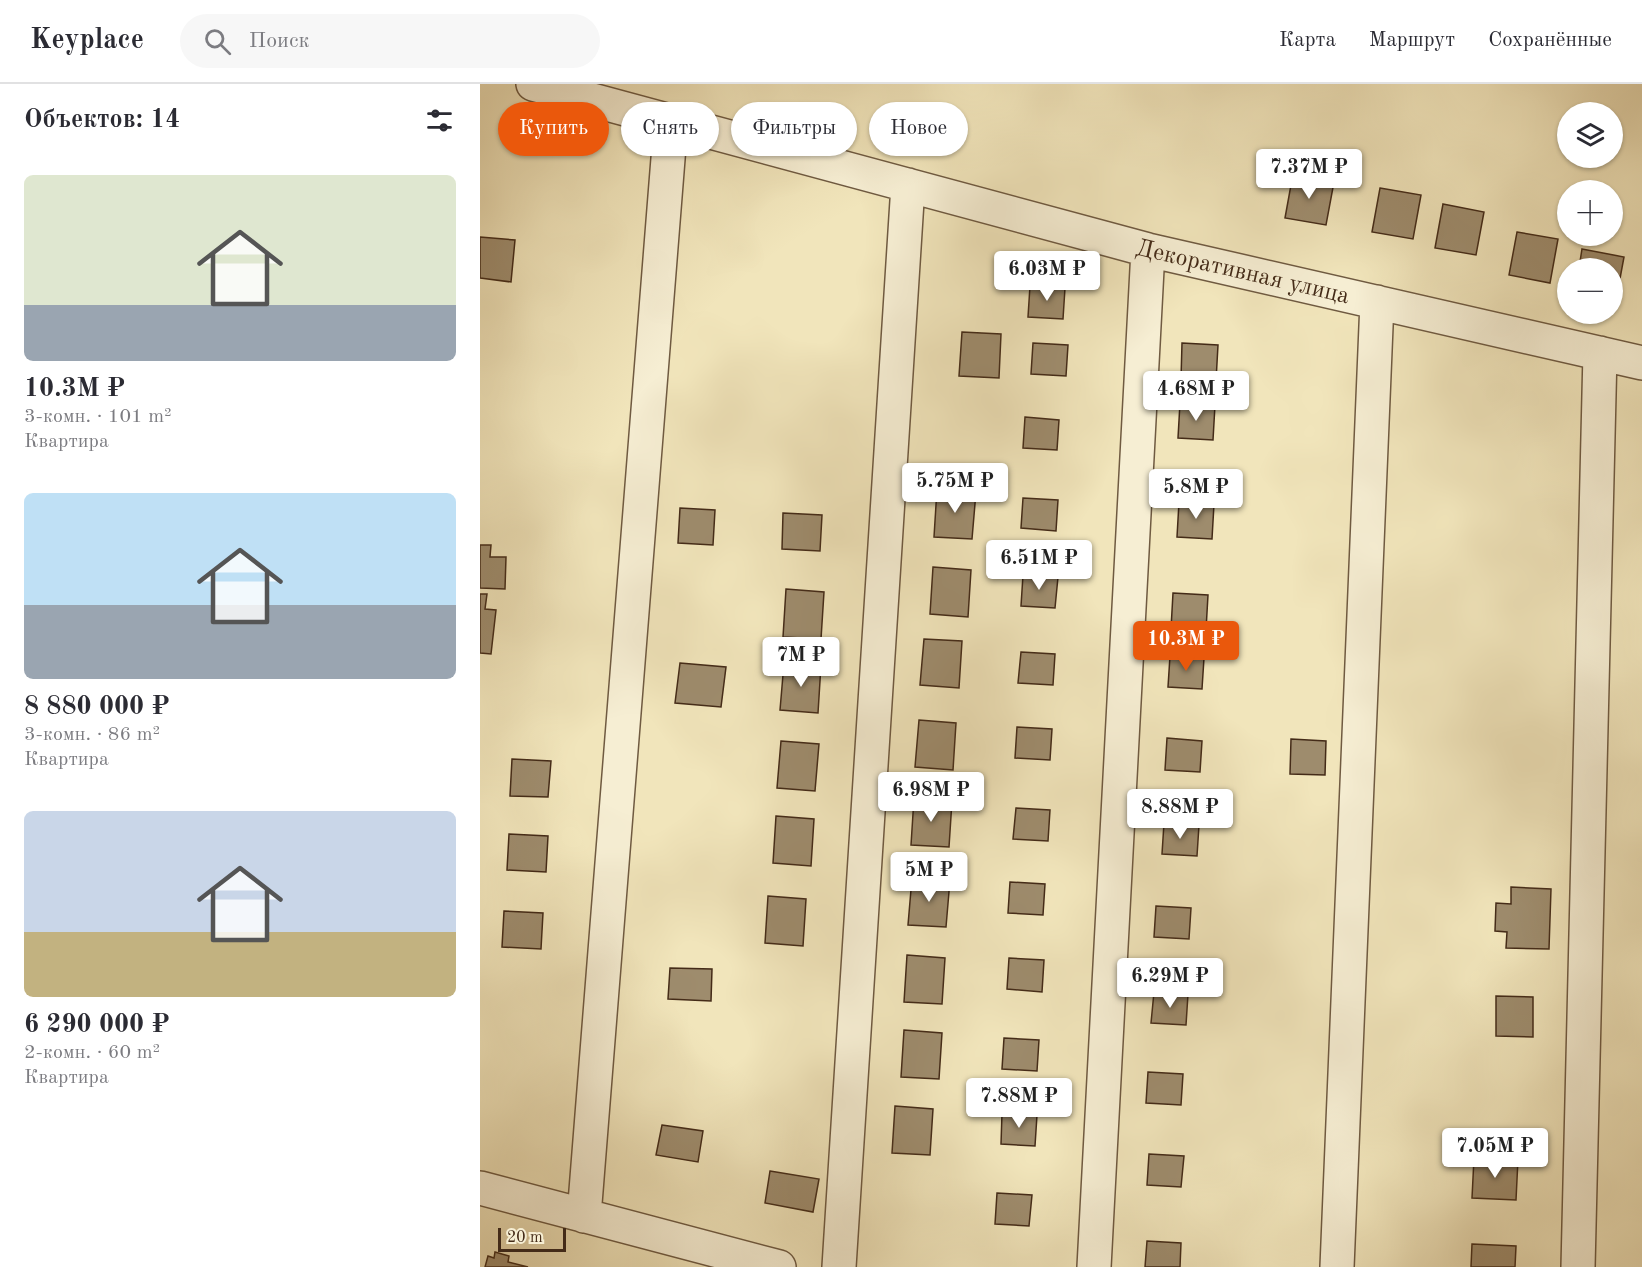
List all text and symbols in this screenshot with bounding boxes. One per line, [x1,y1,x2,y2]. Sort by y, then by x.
search box [180,14,600,68]
icon: search [201,25,234,58]
text: Keyplace [30,27,144,55]
text: Поиск [249,30,310,52]
text: Карта [1279,30,1336,51]
text: Маршрут [1369,30,1455,51]
text: Сохранённые [1488,30,1612,51]
chip: Купить [498,102,609,156]
chip: Снять [621,102,719,156]
chip: Фильтры [731,102,857,156]
chip: Новое [869,102,968,156]
map controls [1557,102,1623,324]
button: layers [1557,102,1623,168]
icon: filters [423,104,456,137]
text: Объектов: 14 [24,107,180,133]
pin: 7.37M ₽ [1254,149,1364,200]
text: 7.37M ₽ [1270,158,1348,178]
button: + [1557,180,1623,246]
icon: home [186,214,294,322]
street label: Декоративная улица [1133,237,1352,309]
pin: 6.03M ₽ [992,251,1102,302]
button: − [1557,258,1623,324]
text: 6.03M ₽ [1008,260,1086,280]
pin: 4.68M ₽ [1141,371,1251,422]
text: 10.3M ₽ [24,376,125,402]
text: 4.68M ₽ [1157,380,1235,400]
text: 3-комн. · 101 m² [24,407,172,427]
text: Квартира [24,432,109,452]
pin: 5.75M ₽ [900,463,1010,514]
pin: 5.8M ₽ [1147,469,1245,520]
text: 5.75M ₽ [916,472,994,492]
text: 5.8M ₽ [1163,478,1229,498]
icon: home [186,532,294,640]
pin: 6.51M ₽ [984,540,1094,591]
text: 6.51M ₽ [1000,549,1078,569]
pin: 10.3M ₽ [1131,621,1241,672]
text: 10.3M ₽ [1147,630,1225,650]
pin: 7M ₽ [765,637,837,688]
text: 7M ₽ [776,646,826,666]
text: 8 880 000 ₽ [24,694,170,720]
text: 3-комн. · 86 m² [24,725,160,745]
text: Квартира [24,750,109,770]
pin: 6.98M ₽ [876,772,986,823]
text: 6.98M ₽ [892,781,970,801]
pin: 8.88M ₽ [1125,789,1235,840]
text: 8.88M ₽ [1141,798,1219,818]
icon: home [186,850,294,958]
pin: 5M ₽ [893,852,965,903]
text: 5M ₽ [904,861,954,881]
pin: 6.29M ₽ [1115,958,1225,1009]
text: 6.29M ₽ [1131,967,1209,987]
text: 6 290 000 ₽ [24,1012,170,1038]
text: 2-комн. · 60 m² [24,1043,160,1063]
text: Квартира [24,1068,109,1088]
pin: 7.88M ₽ [964,1078,1074,1129]
text: 7.88M ₽ [980,1087,1058,1107]
pin: 7.05M ₽ [1440,1128,1550,1179]
text: 7.05M ₽ [1456,1137,1534,1157]
scale bar [498,1225,566,1252]
text: 20 m [507,1230,543,1246]

